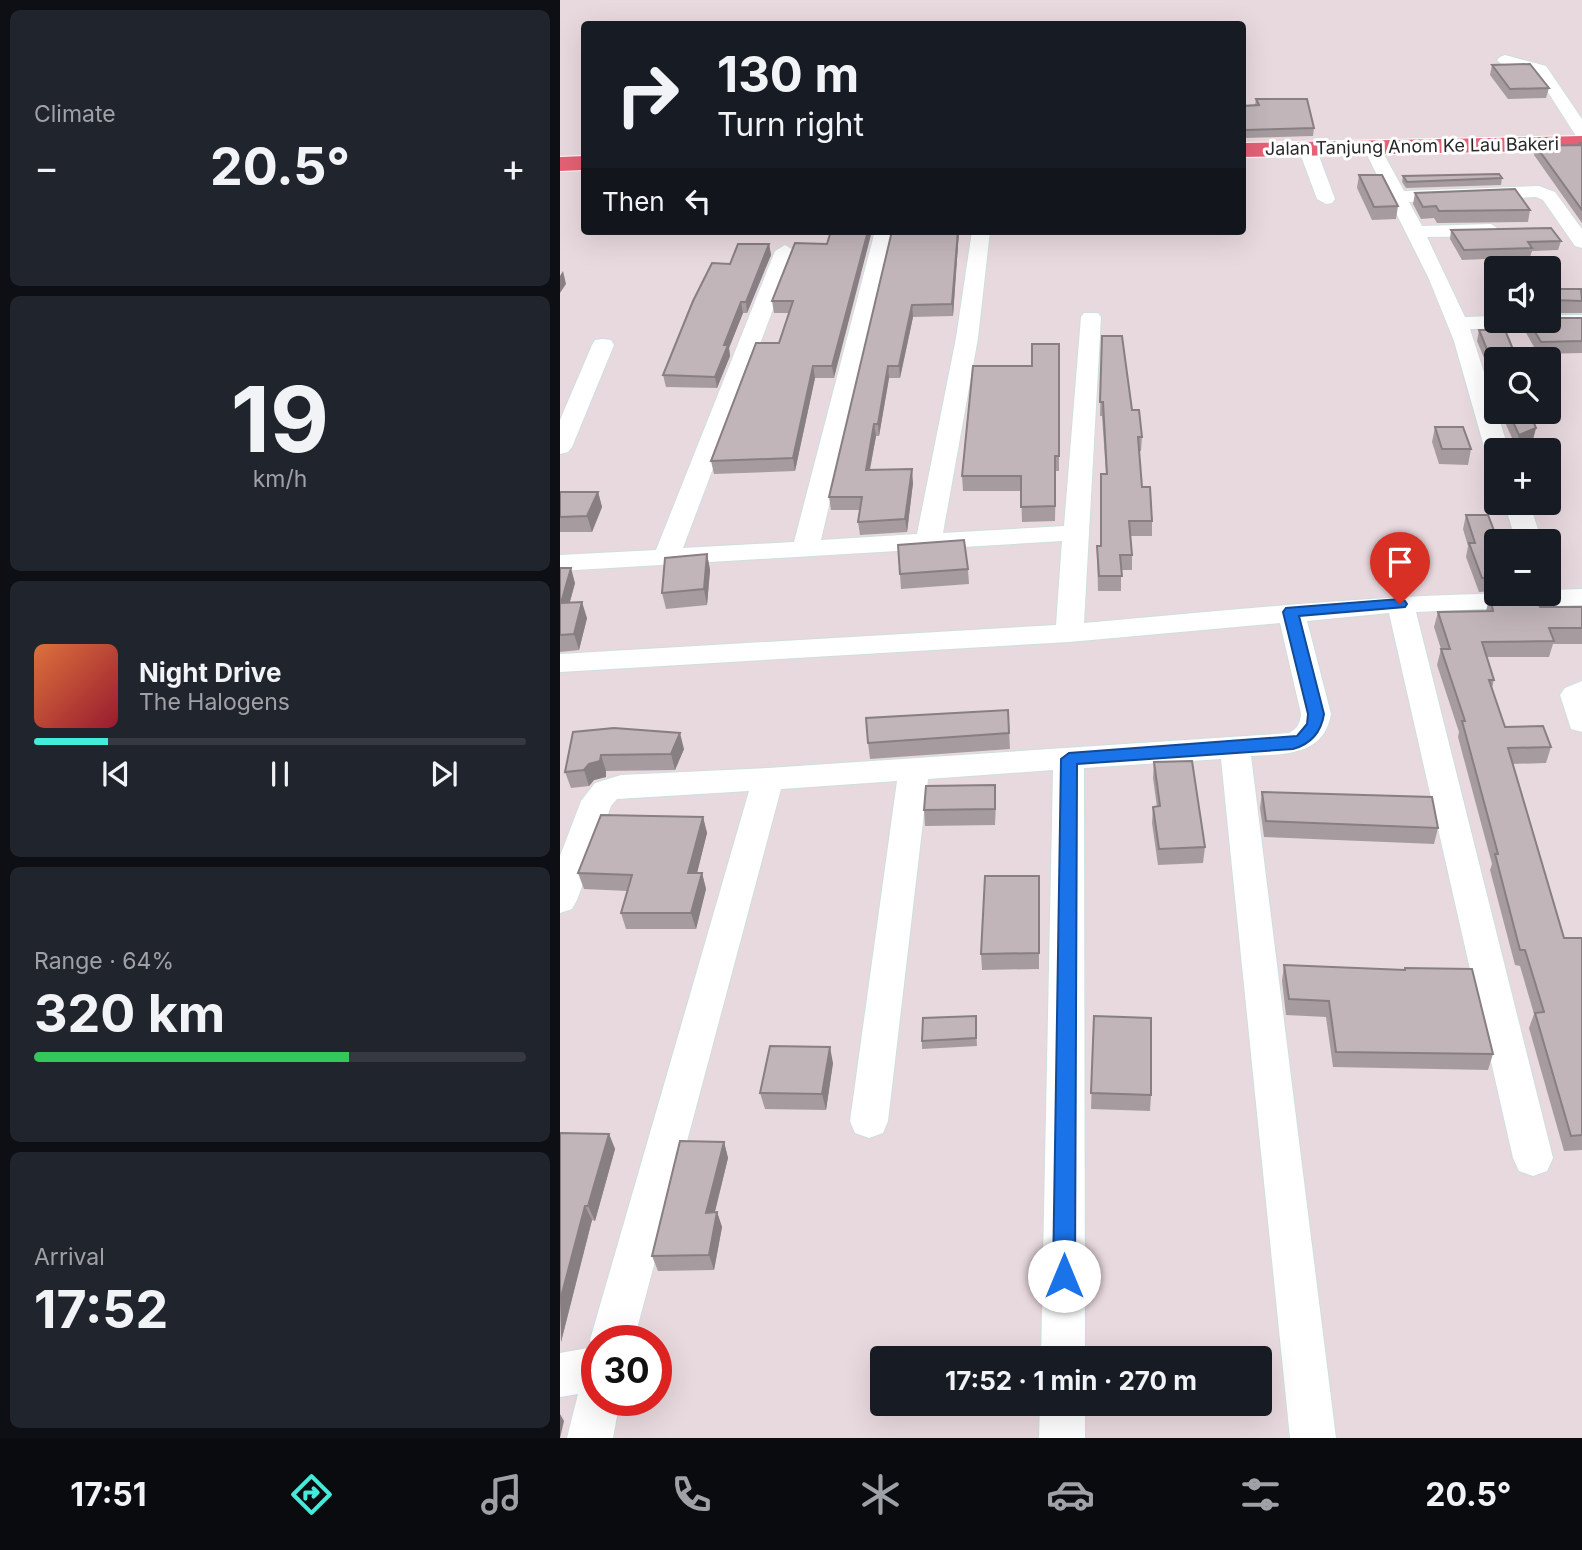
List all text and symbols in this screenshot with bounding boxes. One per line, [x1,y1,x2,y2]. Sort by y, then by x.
text: 130 m [717,45,859,104]
icon: right [602,49,693,140]
text: Climate [34,100,116,128]
text: Turn right [717,105,864,144]
street label: Jalan Tanjung Anom Ke Lau Bakeri [1265,133,1559,159]
text: 20.5° [210,135,350,198]
text: − [34,144,59,190]
text: + [501,144,526,190]
icon: left [679,182,717,220]
text: Then [602,186,665,217]
map controls [1484,256,1561,606]
button: sound [1484,256,1561,333]
button: search [1484,347,1561,424]
text: 19 [231,364,329,474]
button: + [1484,438,1561,515]
text: km/h [253,465,307,493]
button: − [1484,529,1561,606]
pin [1370,532,1430,604]
icon: arrive [1381,543,1419,581]
text: Night Drive [139,657,281,688]
text: The Halogens [139,688,290,716]
icon: previous [97,755,135,793]
icon: pause [261,755,299,793]
icon: next [425,755,463,793]
text: Range · 64% [34,947,174,975]
text: 320 km [34,982,225,1045]
position arrow [1027,1239,1101,1313]
text: Arrival [34,1243,105,1271]
text: 17:52 [34,1278,168,1341]
speed limit sign: 30 [581,1325,672,1416]
text: 17:52 · 1 min · 270 m [945,1365,1197,1396]
icon: directions [287,1470,336,1519]
icon: music [477,1470,526,1519]
icon: phone [667,1470,716,1519]
icon: climate [856,1470,905,1519]
icon: car [1046,1470,1095,1519]
icon: filters [1236,1470,1285,1519]
text: 17:51 [70,1475,147,1514]
text: 20.5° [1425,1475,1512,1514]

